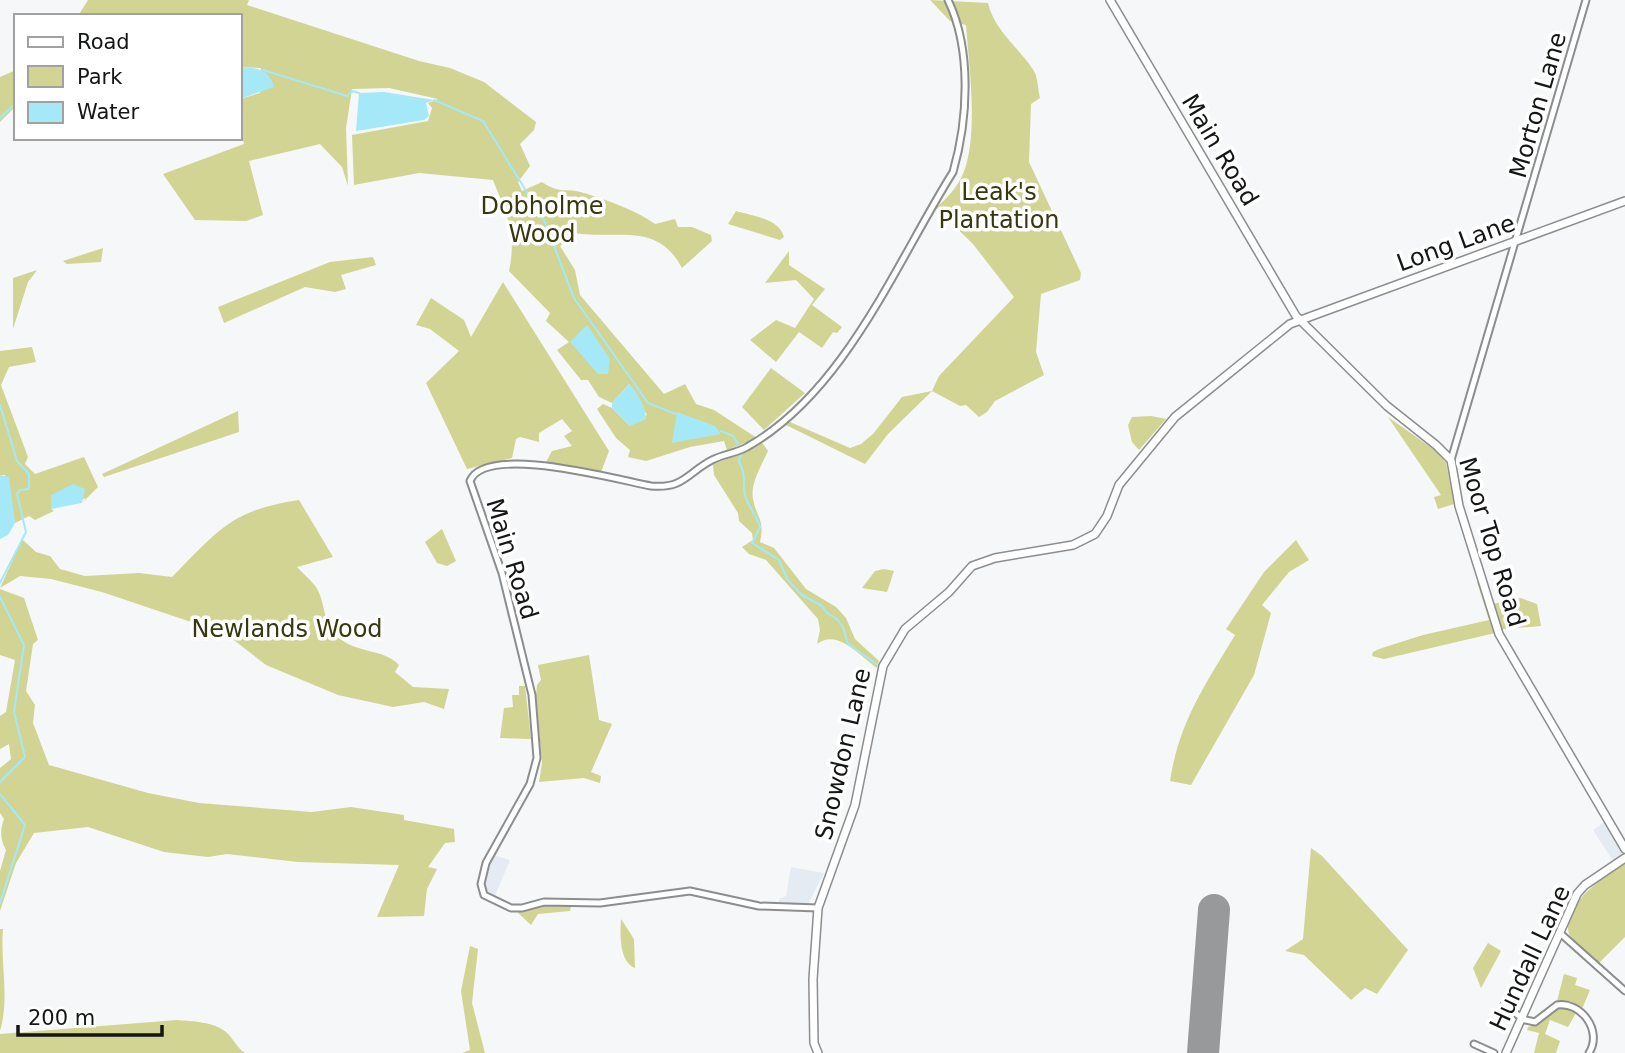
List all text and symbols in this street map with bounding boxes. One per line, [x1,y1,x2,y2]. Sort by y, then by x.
legend [14,14,242,140]
street label: Morton Lane [1504,29,1572,181]
text: Road [77,30,130,54]
text: Park [77,65,123,89]
street label: Main Road [1176,89,1264,211]
text: Water [77,100,139,124]
park label: Leak's Plantation [938,178,1060,234]
park label: Dobholme Wood [480,192,604,248]
street label: Long Lane [1393,209,1519,277]
street label: Moor Top Road [1453,454,1531,630]
street label: Main Road [480,495,544,623]
park label: Newlands Wood [191,615,383,643]
street label: Snowdon Lane [810,665,876,843]
street label: Hundall Lane [1484,881,1576,1035]
scale bar [18,993,161,1038]
text: 200 m [28,1006,95,1030]

